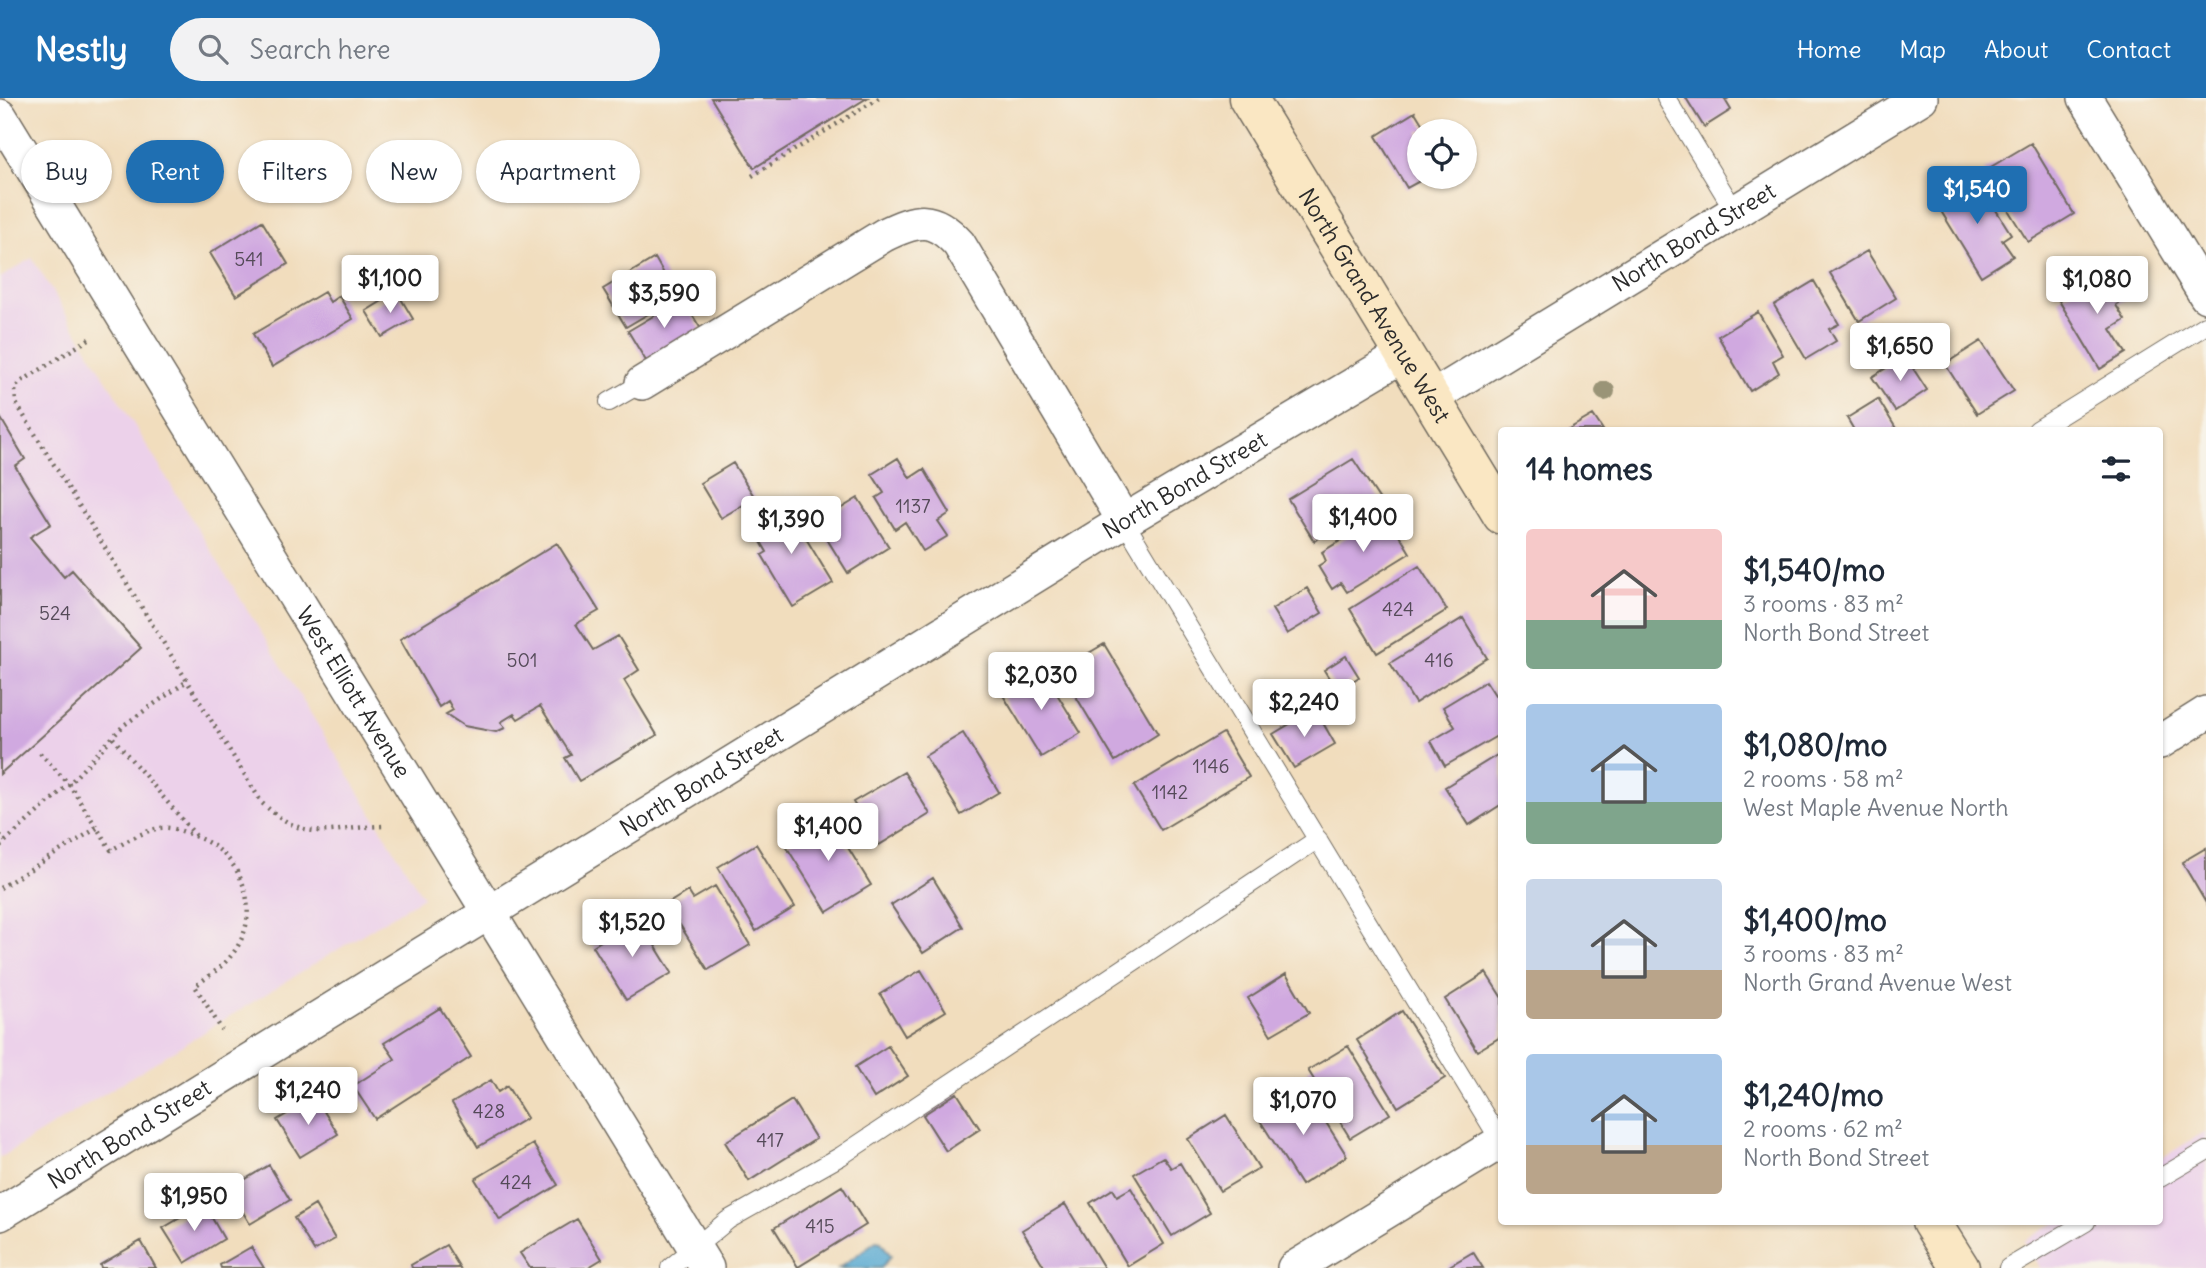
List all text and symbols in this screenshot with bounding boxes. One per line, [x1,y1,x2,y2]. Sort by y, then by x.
search box [170,18,660,81]
text: Nestly [35,28,128,70]
icon: search [194,30,232,68]
text: Search here [250,33,391,66]
text: Home [1797,34,1861,64]
text: Map [1899,34,1946,64]
text: About [1984,34,2048,64]
text: Contact [2086,34,2171,64]
map controls [1407,119,1477,189]
button: locate [1407,119,1477,189]
chip: Buy [21,140,112,203]
chip: Rent [126,140,224,203]
chip: Filters [238,140,352,203]
chip: New [366,140,462,203]
chip: Apartment [476,140,640,203]
pin: $1,540 [1920,166,2034,226]
text: $1,540 [1943,174,2011,203]
street label: North Bond Street [1606,176,1781,298]
street label: North Grand Avenue West [1292,183,1457,428]
house number: 541 [234,247,264,271]
pin: $1,100 [333,256,447,315]
pin: $1,080 [2040,256,2154,316]
text: $1,100 [358,263,422,292]
text: $1,080 [2062,264,2132,293]
pin: $3,590 [607,271,721,330]
text: $3,590 [628,278,700,307]
pin: $1,650 [1843,324,1957,383]
text: $1,650 [1866,331,1934,360]
street label: North Bond Street [1097,424,1272,545]
text: 14 homes [1526,450,1653,488]
icon: filters [2097,450,2135,488]
house number: 1137 [895,494,931,518]
pin: $1,400 [1306,494,1420,554]
pin: $1,390 [734,496,848,556]
text: $1,400 [1328,502,1398,531]
text: $1,390 [757,504,825,533]
text: $1,540/mo [1743,551,1885,589]
icon: home [1582,557,1666,641]
text: 3 rooms · 83 m² [1743,589,1904,618]
house number: 424 [1382,597,1414,621]
house number: 524 [39,601,71,625]
street label: West Elliott Avenue [290,601,418,783]
text: North Bond Street [1743,618,1929,647]
house number: 501 [507,648,537,672]
house number: 416 [1424,648,1454,672]
pin: $2,030 [984,652,1098,712]
text: $2,030 [1004,660,1078,689]
pin: $2,240 [1247,680,1361,739]
text: $2,240 [1269,687,1339,716]
street label: North Bond Street [614,720,788,842]
text: $1,080/mo [1743,726,1887,764]
icon: home [1582,732,1666,816]
house number: 1146 [1192,754,1230,778]
text: 2 rooms · 58 m² [1743,764,1904,793]
house number: 1142 [1152,780,1188,804]
text: West Maple Avenue North [1743,793,2009,822]
pin: $1,400 [771,804,885,863]
text: $1,400 [793,811,863,840]
pin: $1,520 [575,900,689,959]
text: $1,400/mo [1743,901,1887,939]
text: $1,520 [598,907,666,936]
icon: home [1582,907,1666,991]
text: 3 rooms · 83 m² [1743,939,1904,968]
text: North Grand Avenue West [1743,968,2012,997]
pin: $1,240 [251,1068,365,1127]
street label: North Bond Street [42,1072,216,1195]
text: $1,240 [275,1075,341,1104]
text: $1,240/mo [1743,1076,1884,1114]
pin: $1,070 [1246,1077,1360,1137]
icon: home [1582,1082,1666,1166]
text: $1,070 [1269,1085,1337,1114]
house number: 428 [473,1099,505,1123]
text: 2 rooms · 62 m² [1743,1114,1903,1143]
house number: 417 [756,1128,784,1152]
text: North Bond Street [1743,1143,1929,1172]
house number: 424 [500,1170,532,1194]
pin: $1,950 [137,1174,251,1233]
text: $1,950 [160,1181,228,1210]
house number: 415 [805,1214,835,1238]

